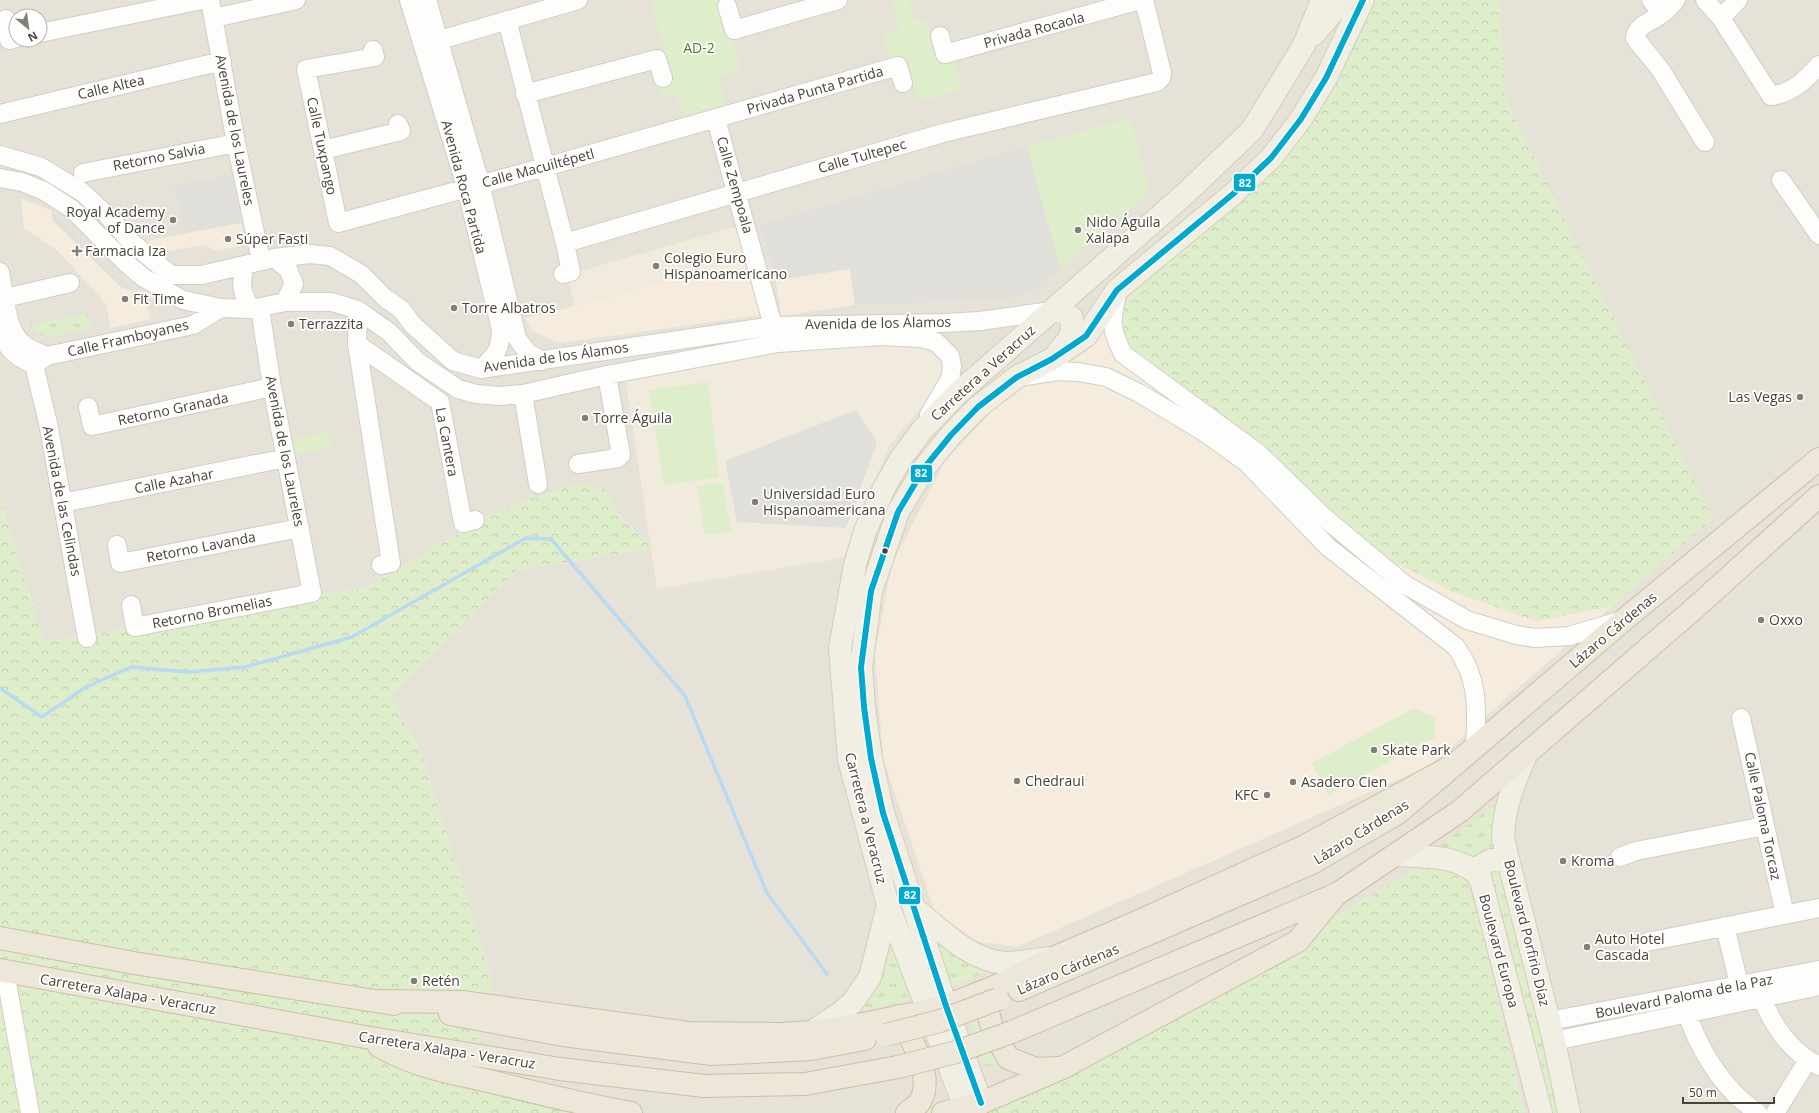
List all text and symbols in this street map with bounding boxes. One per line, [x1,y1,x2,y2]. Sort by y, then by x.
street label: Privada Rocaola [981,7,1086,52]
north arrow [8,8,48,48]
text: N [26,28,41,46]
park label: AD-2 [683,38,715,57]
street label: Avenida de los Laureles [212,53,260,207]
street label: Privada Punta Partida [744,61,885,118]
street label: Calle Altea [76,70,146,103]
street label: Calle Tuxpango [303,95,342,197]
street label: Avenida Roca Partida [437,118,491,256]
street label: Calle Zempoala [713,134,758,236]
street label: Calle Tultepec [816,134,908,177]
street label: Retorno Salvia [111,138,207,175]
street label: Calle Macuiltépetl [480,143,596,192]
line badge: 82 [1233,173,1256,192]
text: 82 [1239,175,1251,190]
place label: Royal Academy of Dance [66,202,166,237]
place label: Nido Águila Xalapa [1086,212,1161,247]
marker: Royal Academy of Dance [168,215,178,225]
marker: Nido Águila Xalapa [1073,225,1083,235]
place label: Súper Fasti [236,229,308,248]
marker: Súper Fasti [223,234,233,244]
place label: Farmacia Iza [85,241,166,260]
marker: Farmacia Iza [72,246,82,256]
place label: Colegio Euro Hispanoamericano [664,248,787,283]
marker: Colegio Euro Hispanoamericano [651,261,661,271]
place label: Fit Time [133,289,185,308]
marker: Fit Time [120,294,130,304]
place label: Torre Albatros [462,298,556,317]
marker: Torre Albatros [449,303,459,313]
street label: Avenida de los Álamos [805,312,952,333]
street label: Calle Framboyanes [65,314,191,361]
place label: Terrazzita [299,314,363,333]
marker: Terrazzita [286,319,296,329]
street label: Carretera a Veracruz [926,320,1039,425]
street label: Avenida de los Álamos [482,337,630,376]
street label: Avenida de los Laureles [262,374,310,528]
place label: Las Vegas [1728,387,1792,406]
street label: Retorno Granada [116,388,230,430]
marker: Las Vegas [1795,392,1805,402]
street label: La Cantera [431,406,464,478]
place label: Torre Águila [593,408,672,427]
marker: Torre Águila [580,413,590,423]
street label: Avenida de las Celindas [39,424,86,578]
street label: Calle Azahar [133,463,215,498]
line badge: 82 [910,464,933,483]
text: 82 [915,465,927,480]
place label: Universidad Euro Hispanoamericana [763,484,886,519]
marker: Universidad Euro Hispanoamericana [750,497,760,507]
street label: Retorno Lavanda [145,527,257,566]
unlabelled marker [880,546,890,556]
street label: Lázaro Cárdenas [1565,587,1661,672]
street label: Retorno Bromelias [150,591,274,632]
place label: Oxxo [1769,610,1803,629]
marker: Oxxo [1756,615,1766,625]
place label: Skate Park [1382,740,1451,759]
marker: Skate Park [1369,745,1379,755]
street label: Carretera a Veracruz [841,750,892,886]
street label: Calle Paloma Torcaz [1741,750,1786,882]
place label: Chedraui [1025,771,1084,790]
place label: Asadero Cien [1301,772,1387,791]
marker: Chedraui [1012,776,1022,786]
marker: Asadero Cien [1288,777,1298,787]
place label: KFC [1234,785,1259,804]
marker: KFC [1262,790,1272,800]
street label: Lázaro Cárdenas [1309,794,1412,869]
place label: Kroma [1571,851,1614,870]
marker: Kroma [1558,856,1568,866]
street label: Boulevard Porfirio Díaz [1500,858,1555,1009]
line badge: 82 [898,886,921,905]
text: 82 [904,887,916,902]
street label: Boulevard Europa [1475,892,1524,1010]
place label: Auto Hotel Cascada [1595,929,1665,964]
street label: Lázaro Cárdenas [1014,938,1122,999]
marker: Auto Hotel Cascada [1582,942,1592,952]
street label: Carretera Xalapa - Veracruz [39,969,218,1018]
street label: Boulevard Paloma de la Paz [1594,969,1775,1022]
place label: Retén [422,971,460,990]
marker: Retén [409,976,419,986]
street label: Carretera Xalapa - Veracruz [357,1026,537,1073]
scale bar [1683,1079,1774,1105]
text: 50 m [1689,1084,1717,1101]

